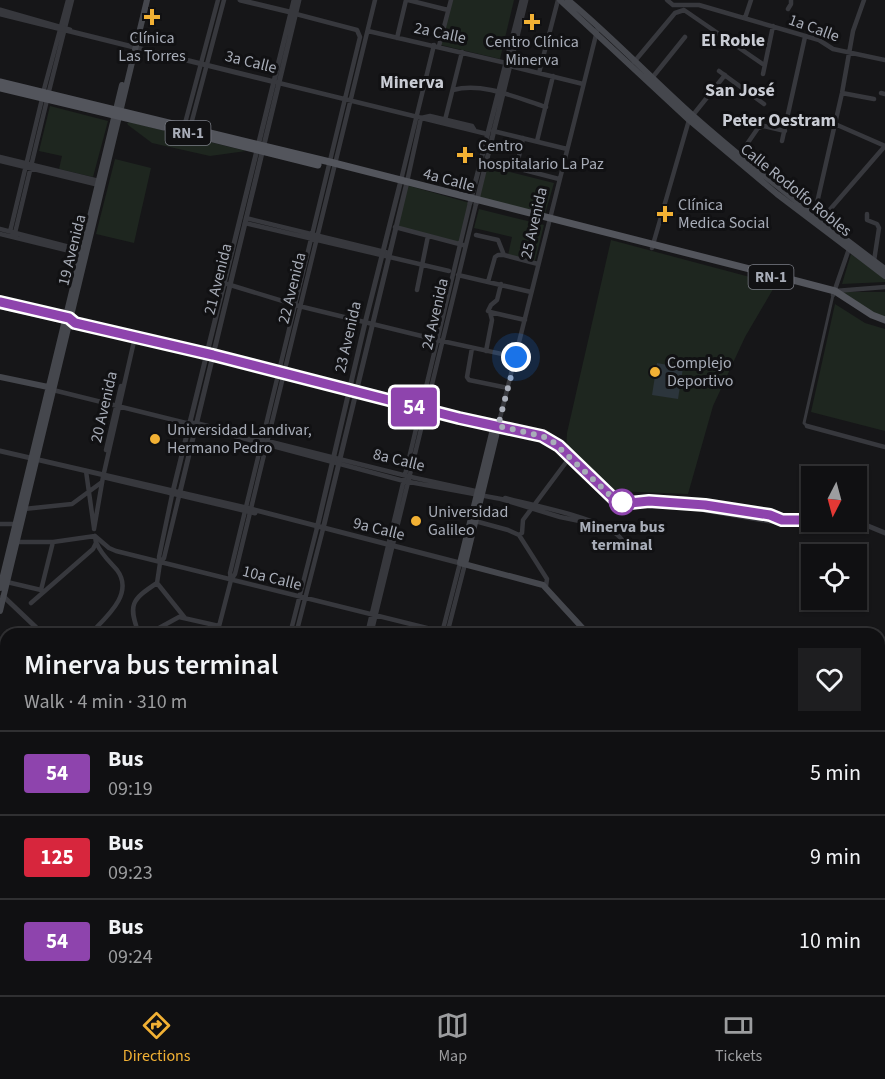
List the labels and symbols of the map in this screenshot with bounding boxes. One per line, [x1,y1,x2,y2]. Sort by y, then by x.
marker: Clínica Las Torres [143,8,161,26]
street label: 1a Calle [786,9,842,47]
marker: Centro Clínica Minerva [523,13,541,31]
street label: 2a Calle [412,17,468,49]
place label: Clínica Las Torres [118,27,186,67]
district label: El Roble [701,28,765,53]
place label: Centro Clínica Minerva [485,31,579,71]
street label: 3a Calle [223,45,279,79]
district label: Minerva [380,70,444,95]
district label: San José [705,78,775,103]
district label: Peter Oestram [722,108,836,133]
road number: RN-1 [166,121,210,145]
place label: Centro hospitalario La Paz [478,135,604,175]
street label: Calle Rodolfo Robles [736,138,857,242]
marker: Centro hospitalario La Paz [456,146,474,164]
street label: 4a Calle [421,163,477,197]
street label: 25 Avenida [515,185,553,261]
place label: Clínica Medica Social [678,194,769,234]
marker: Clínica Medica Social [656,205,674,223]
street label: 19 Avenida [53,212,91,288]
street label: 21 Avenida [199,241,237,317]
street label: 22 Avenida [273,250,311,326]
road number: RN-1 [748,265,794,289]
street label: 24 Avenida [416,276,454,352]
street label: 23 Avenida [329,299,367,375]
your location [501,342,531,372]
place label: Complejo Deportivo [667,352,733,392]
marker: Complejo Deportivo [648,365,662,379]
street label: 20 Avenida [85,369,123,445]
line badge: 54 [387,388,441,426]
place label: Universidad Landivar, Hermano Pedro [167,419,312,459]
marker: Universidad Landivar, Hermano Pedro [148,432,162,446]
street label: 8a Calle [371,443,427,477]
north arrow [801,466,867,532]
marker: Minerva bus terminal [609,489,635,515]
place label: Universidad Galileo [428,501,508,541]
street label: 9a Calle [351,512,407,546]
marker: Universidad Galileo [409,514,423,528]
place label: Minerva bus terminal [579,516,665,556]
street label: 10a Calle [240,560,304,596]

